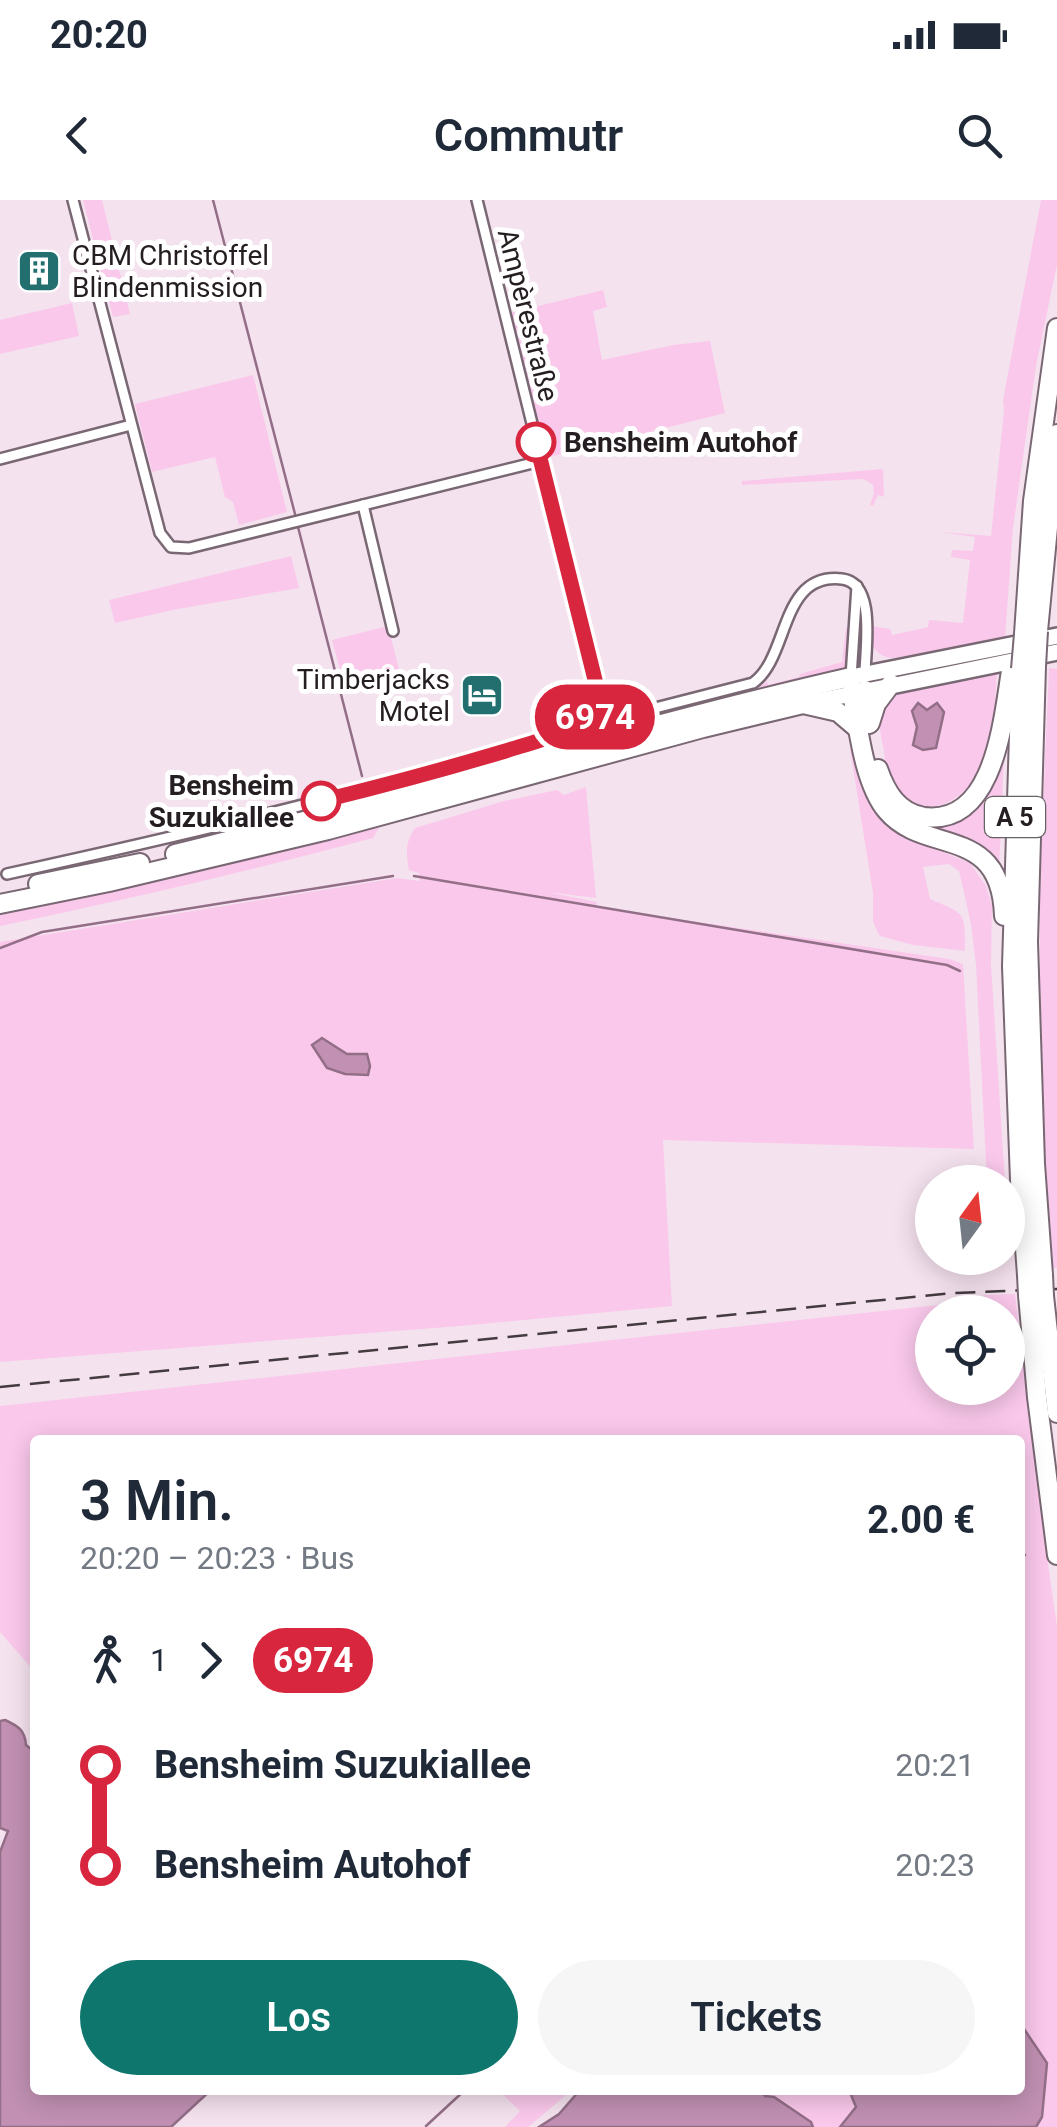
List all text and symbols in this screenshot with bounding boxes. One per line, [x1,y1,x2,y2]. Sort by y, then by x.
text: 20:20 [50,13,148,57]
icon: back [50,108,105,163]
icon: search [952,108,1007,163]
text: Commutr [434,109,623,162]
street label: Ampèrestraße [491,225,565,405]
place label: CBM Christoffel Blindenmission [72,239,269,304]
building icon: CBM Christoffel Blindenmission [16,248,62,294]
marker: Bensheim Autohof [517,423,555,461]
place label: Bensheim Autohof [564,426,798,459]
place label: Timberjacks Motel [297,663,450,728]
hotel icon: Timberjacks Motel [459,672,505,718]
line badge: 6974 [525,684,665,750]
text: 6974 [555,697,635,738]
place label: Bensheim Suzukiallee [149,769,294,834]
marker: Bensheim Suzukiallee [302,782,340,820]
road number: A 5 [985,797,1045,837]
north arrow [915,1165,1025,1275]
map controls [915,1165,1025,1405]
button: locate [915,1295,1025,1405]
text: 3 Min. [80,1469,234,1533]
text: 2.00 € [867,1498,975,1542]
text: 20:20 – 20:23 · Bus [80,1539,355,1577]
icon: walk [80,1633,135,1688]
icon: forward [183,1633,238,1688]
text: 6974 [273,1640,353,1681]
text: 1 [150,1641,168,1679]
text: Bensheim Suzukiallee [154,1743,531,1787]
text: 20:21 [895,1746,975,1784]
text: Bensheim Autohof [154,1843,471,1887]
text: 20:23 [895,1846,975,1884]
button: Los [80,1960,518,2075]
button: Tickets [538,1960,975,2075]

